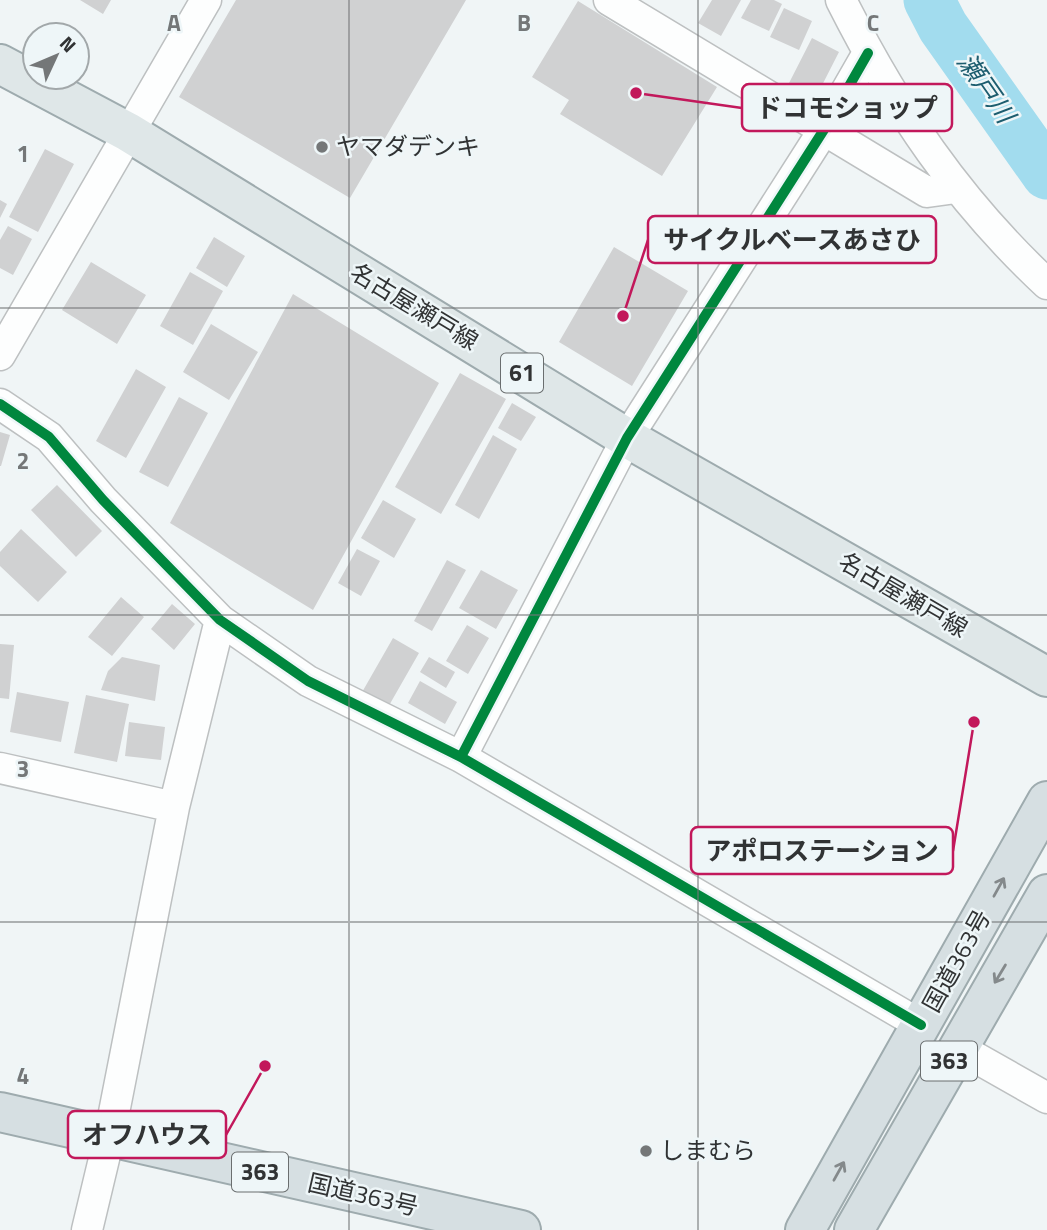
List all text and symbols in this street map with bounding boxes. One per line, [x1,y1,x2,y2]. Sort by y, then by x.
text: A [167,5,181,40]
text: B [517,5,531,40]
text: C [867,5,879,40]
north arrow [21,21,91,91]
text: N [54,29,84,59]
water label: 瀬戸川 [948,45,1026,133]
callout: ドコモショップ [742,84,952,131]
text: ドコモショップ [756,88,938,127]
place label: ヤマダデンキ [336,128,480,164]
text: 1 [17,136,29,171]
marker: ヤマダデンキ [314,139,330,155]
callout: サイクルベースあさひ [648,216,936,263]
text: サイクルベースあさひ [663,220,921,259]
street label: 名古屋瀬戸線 [344,254,486,359]
road number: 61 [501,354,543,392]
text: 2 [17,443,29,478]
street label: 名古屋瀬戸線 [832,543,975,646]
text: 3 [17,751,29,786]
callout: アポロステーション [691,827,953,874]
text: アポロステーション [705,831,939,870]
one-way arrow [993,877,1006,898]
street label: 国道363号 [913,903,999,1018]
one-way arrow [993,964,1007,984]
road number: 363 [921,1042,977,1080]
text: 4 [17,1058,29,1093]
callout: オフハウス [68,1111,226,1158]
text: オフハウス [82,1115,212,1154]
place label: しまむら [660,1132,756,1168]
marker: しまむら [638,1143,654,1159]
road number: 363 [232,1152,288,1191]
one-way arrow [832,1161,846,1181]
street label: 国道363号 [304,1164,422,1224]

